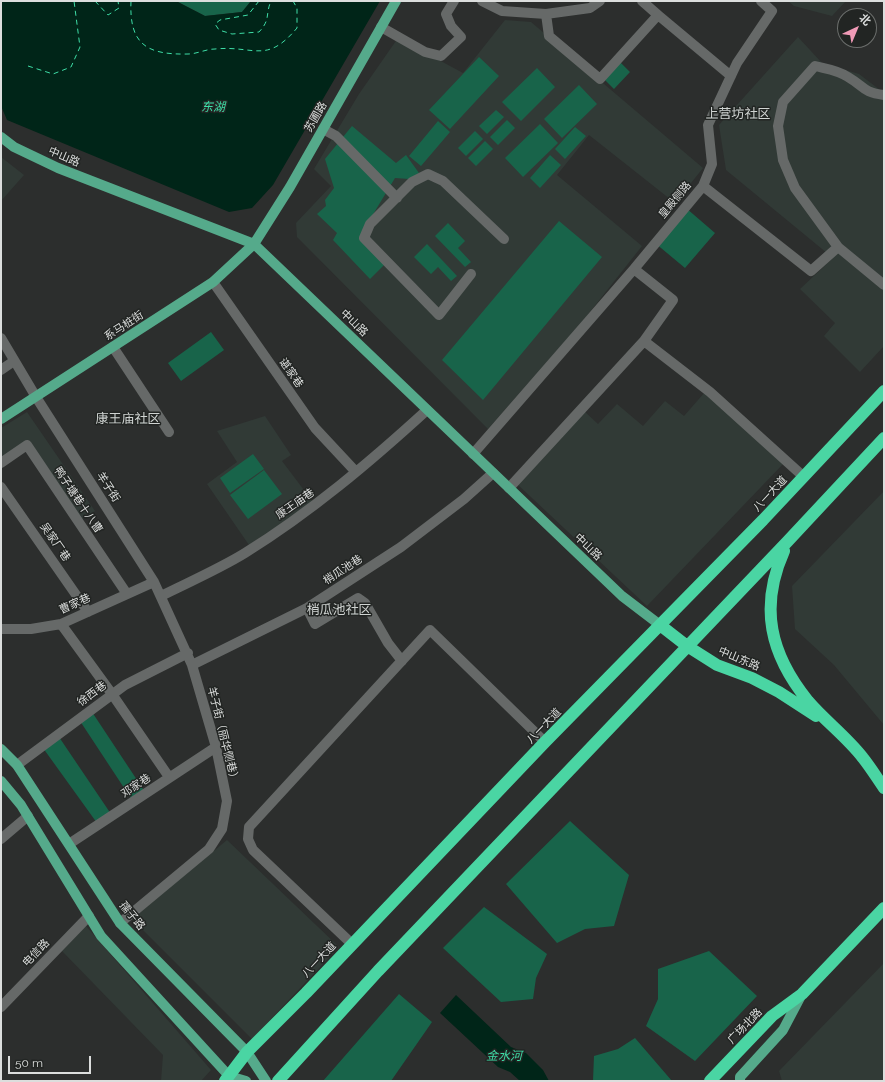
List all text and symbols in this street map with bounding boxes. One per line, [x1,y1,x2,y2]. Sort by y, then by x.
north arrow [837,8,877,48]
text: 北 [857,11,873,28]
street label: 苏圃路 [302,99,330,135]
water label: 东湖 [201,100,225,114]
district label: 上营坊社区 [706,106,770,122]
street label: 中山路 [46,144,82,170]
street label: 皇殿侧路 [656,179,694,221]
street label: 中山路 [338,307,370,339]
street label: 系马桩街 [102,308,146,344]
street label: 谌家巷 [276,356,306,390]
district label: 康王庙社区 [96,411,160,427]
street label: 鸭子塘巷十八曹 [51,464,105,536]
street label: 羊子街 [93,470,123,504]
street label: 八一大道 [750,473,790,515]
street label: 康王庙巷 [273,486,317,522]
street label: 吴家厂巷 [37,520,73,564]
street label: 中山路 [572,531,604,563]
street label: 梢瓜池巷 [321,552,365,588]
street label: 曹家巷 [57,591,93,617]
district label: 梢瓜池社区 [307,602,371,618]
street label: 中山东路 [716,644,762,674]
street label: 徐西巷 [75,679,109,709]
street label: 羊子街（丽华侧巷） [205,685,241,785]
street label: 八一大道 [524,706,564,746]
street label: 邓家巷 [119,771,153,801]
street label: 孺子路 [116,899,148,933]
street label: 电信路 [20,937,52,969]
street label: 八一大道 [299,939,339,981]
street label: 广场北路 [725,1006,765,1046]
scale bar [10,1048,93,1074]
water label: 金水河 [486,1049,522,1063]
text: 50 m [15,1056,43,1070]

